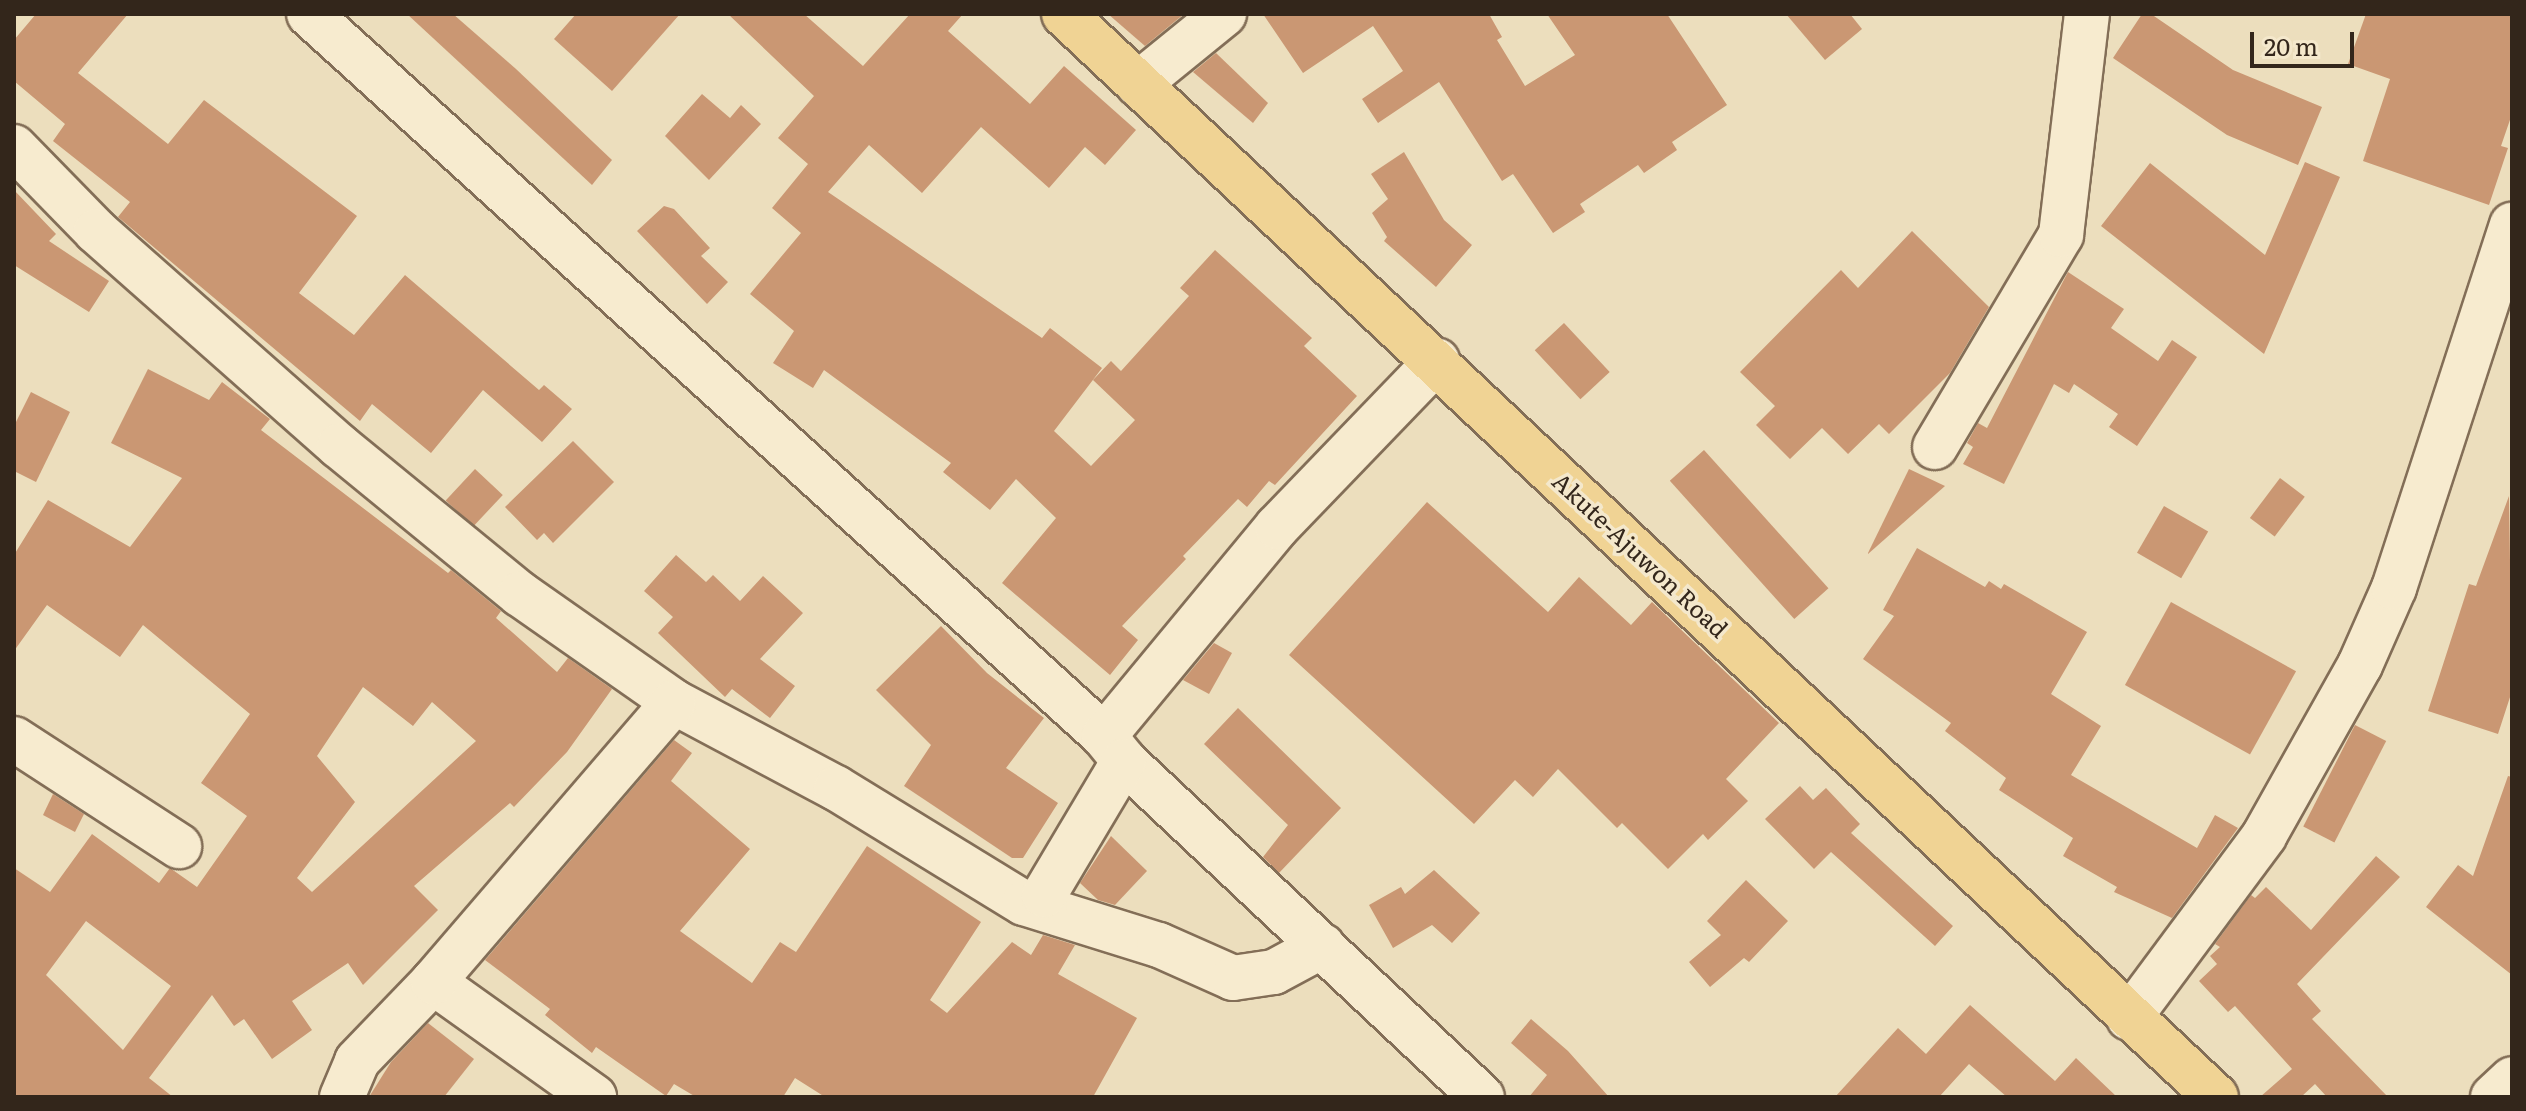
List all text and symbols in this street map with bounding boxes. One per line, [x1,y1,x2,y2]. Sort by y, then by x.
scale bar [2254,16,2358,66]
text: 20 m [2264,28,2318,63]
street label: Akute-Ajuwon Road [1547,465,1735,643]

